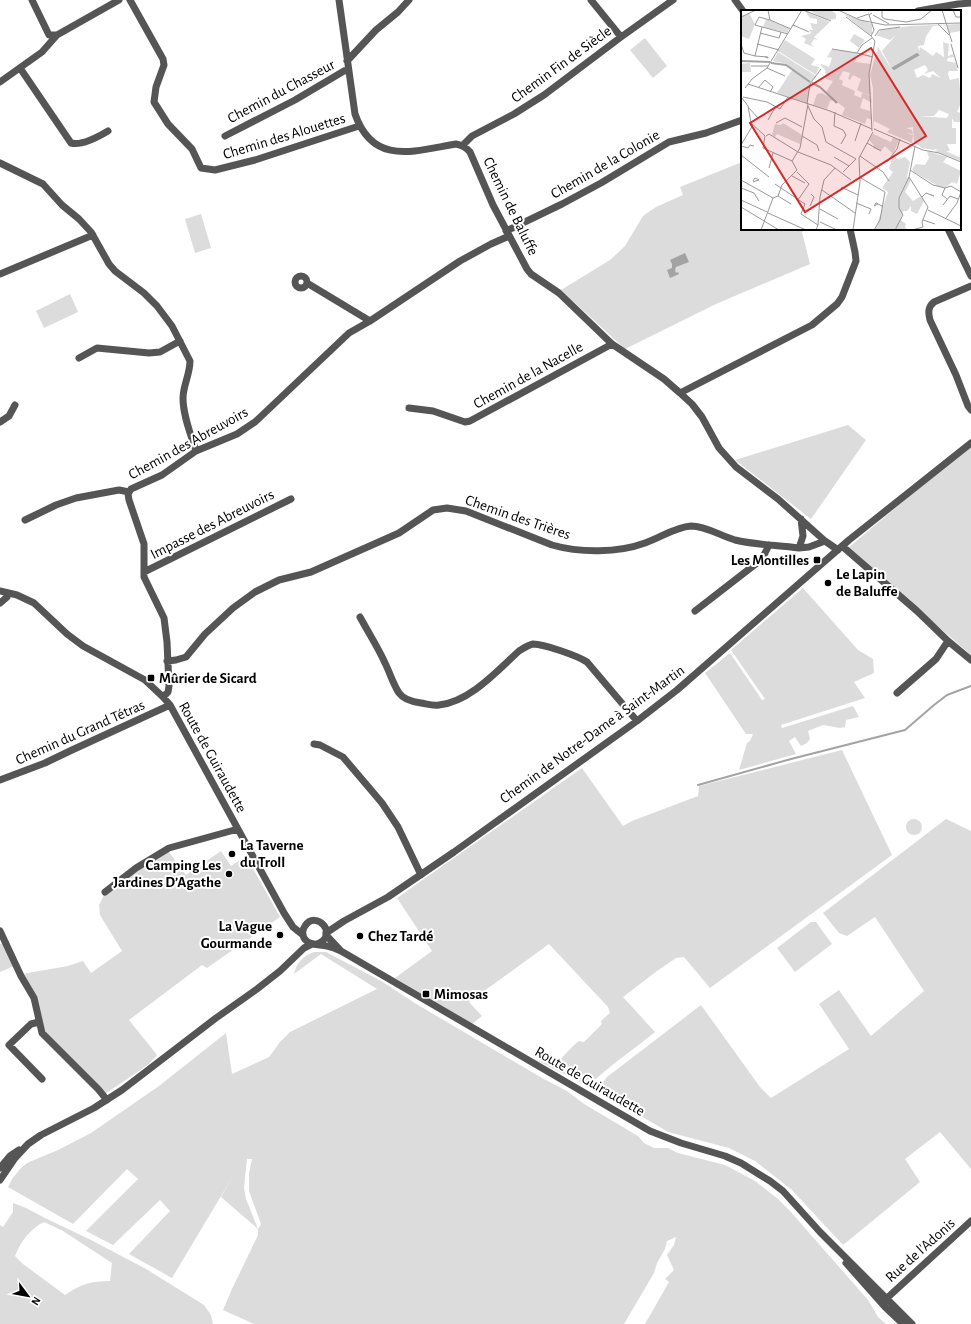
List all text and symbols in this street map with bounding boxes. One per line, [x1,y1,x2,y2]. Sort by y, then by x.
inset map [741,10,961,230]
street label: Chemin Fin de Siècle [508,23,614,106]
street label: Chemin du Chasseur [225,57,337,126]
street label: Chemin des Alouettes [221,111,347,162]
street label: Chemin de la Colonie [548,127,662,202]
street label: Chemin de Baluffe [480,155,541,258]
street label: Chemin de la Nacelle [471,339,586,412]
street label: Chemin des Abreuvoirs [126,404,250,482]
street label: Impasse des Abreuvoirs [148,487,276,562]
street label: Chemin des Trières [463,492,572,542]
place label: Les Montilles [731,553,809,568]
marker: Les Montilles [812,555,822,565]
place label: Le Lapin de Baluffe [836,567,897,599]
marker: Le Lapin de Baluffe [823,578,833,588]
street label: Chemin de Notre-Dame à Saint-Martin [497,662,687,806]
place label: Mûrier de Sicard [159,671,257,686]
marker: Mûrier de Sicard [146,673,156,683]
street label: Chemin du Grand Tétras [13,697,147,768]
street label: Route de Guiraudette [176,699,249,815]
place label: La Taverne du Troll [240,838,304,870]
marker: La Taverne du Troll [227,849,237,859]
place label: Camping Les Jardines D’Agathe [113,858,221,890]
marker: Camping Les Jardines D’Agathe [224,869,234,879]
place label: La Vague Gourmande [201,919,272,951]
place label: Chez Tardé [368,929,433,944]
marker: La Vague Gourmande [275,930,285,940]
marker: Chez Tardé [355,931,365,941]
place label: Mimosas [434,987,488,1002]
marker: Mimosas [421,989,431,999]
street label: Route de Guiraudette [532,1044,647,1119]
street label: Rue de l'Adonis [883,1215,958,1285]
north arrow [8,1276,48,1316]
text: N [29,1295,43,1307]

